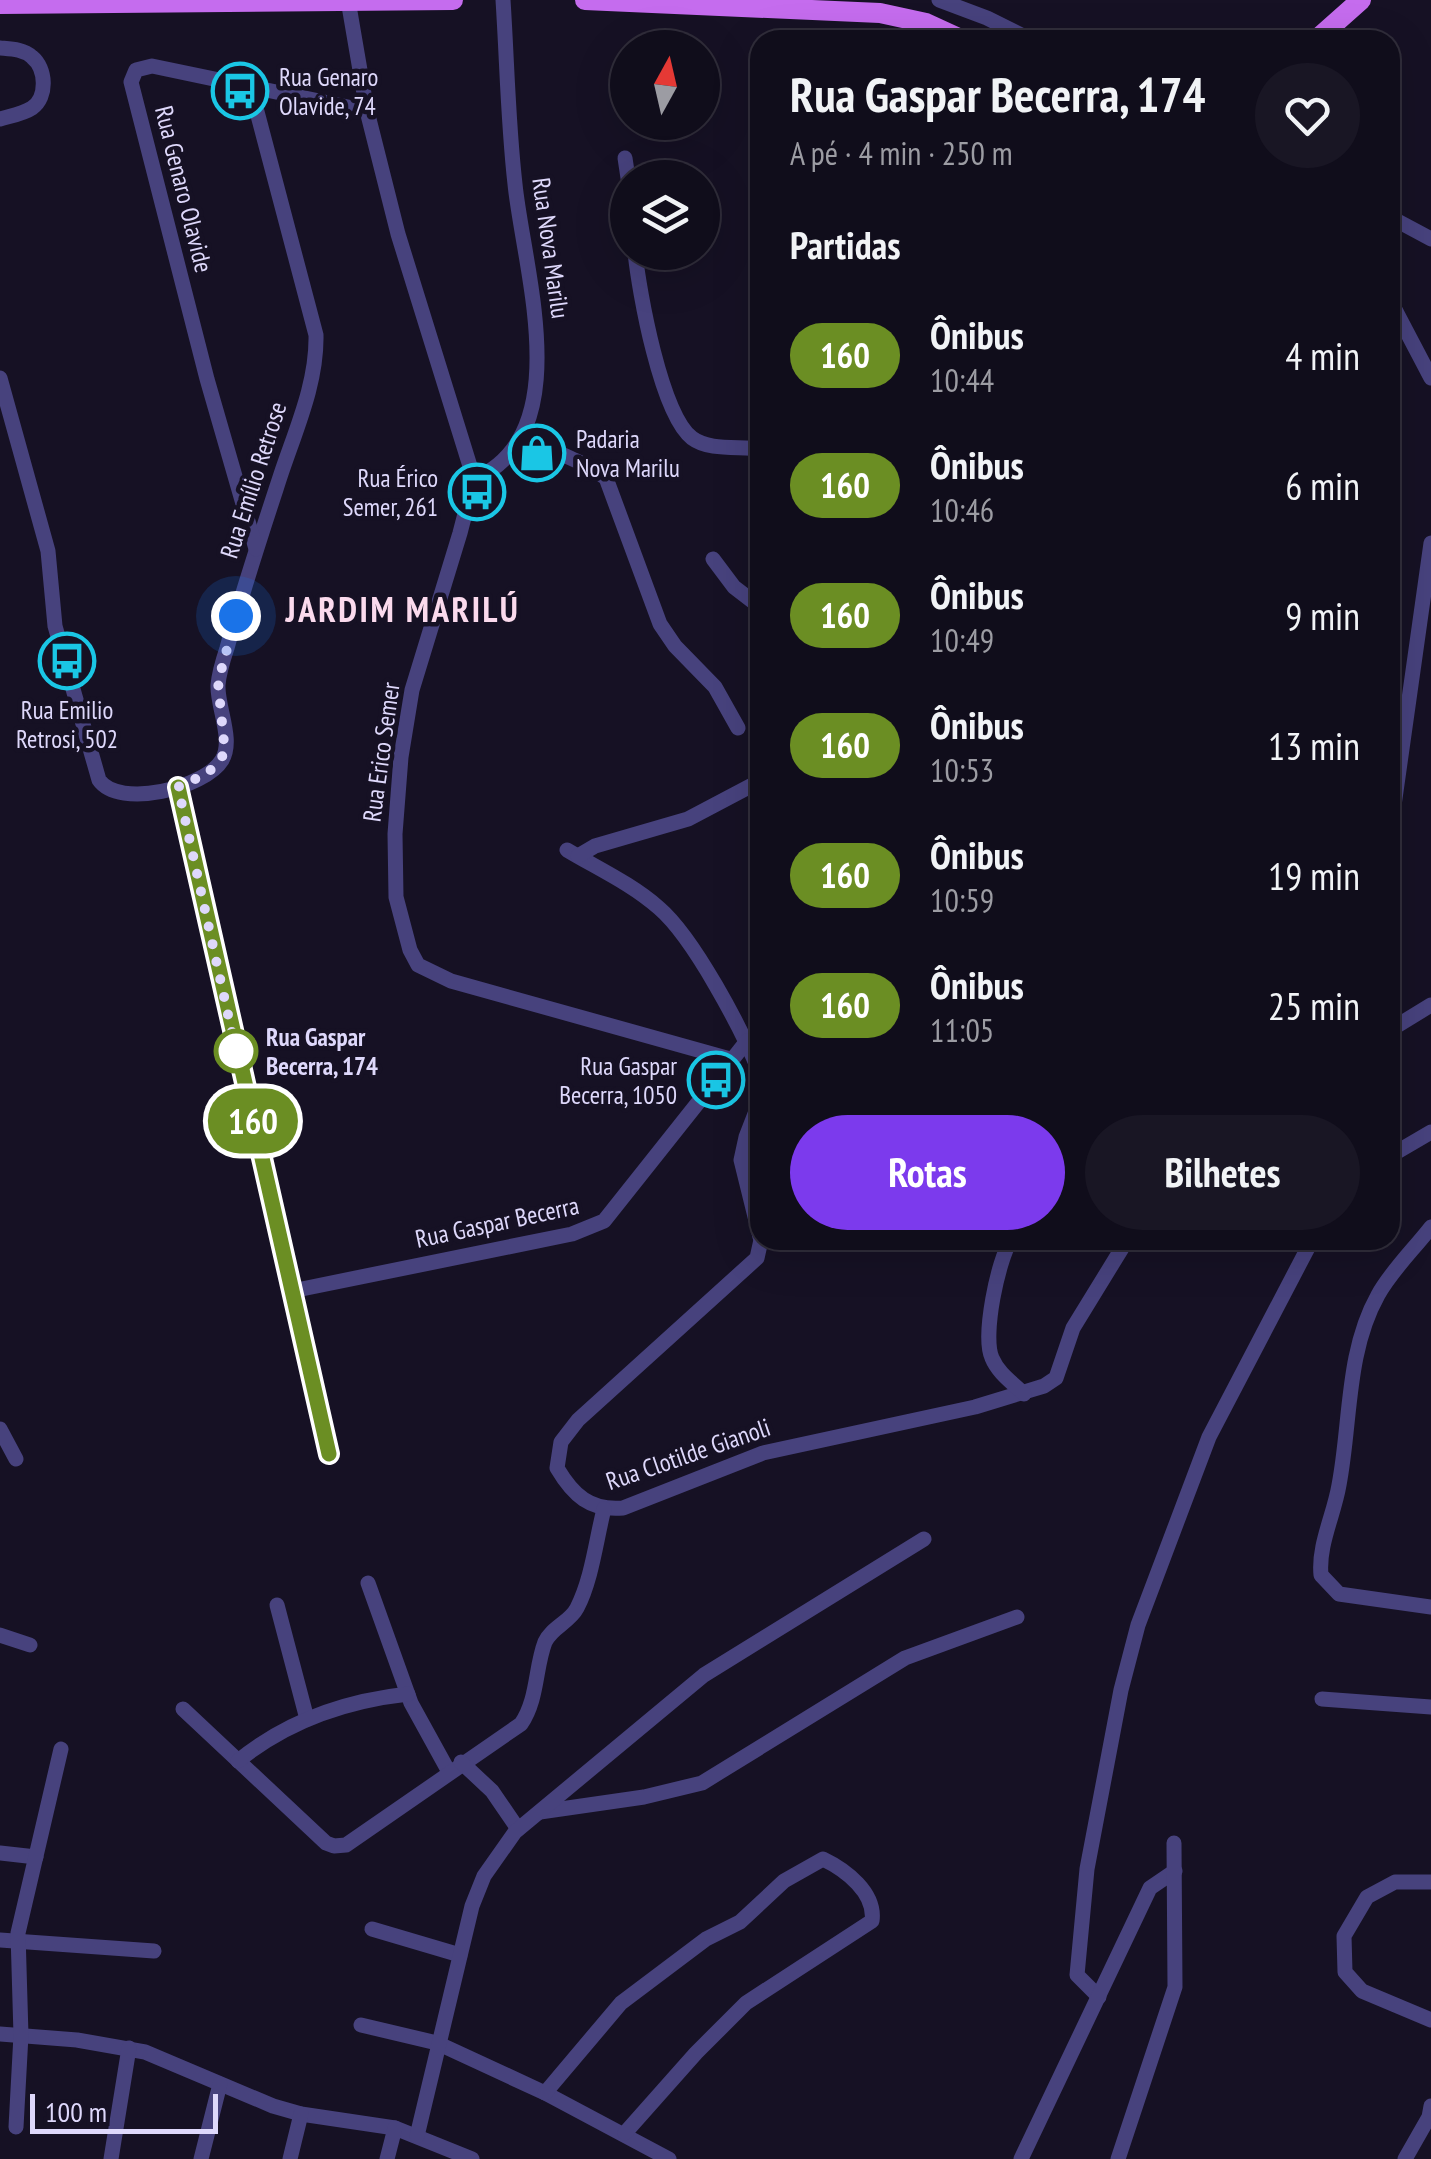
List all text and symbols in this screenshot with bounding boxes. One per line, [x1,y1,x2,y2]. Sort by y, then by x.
north arrow [610,30,720,140]
map controls [610,30,720,270]
bus stop icon: Rua Genaro Olavide, 74 [210,61,270,121]
place label: Rua Genaro Olavide, 74 [279,61,378,122]
text: Rua Gaspar Becerra, 174 [790,63,1205,125]
button: heart [1255,63,1360,168]
street label: Rua Genaro Olavide [148,102,220,276]
text: A pé · 4 min · 250 m [790,132,1013,174]
button: layers [610,160,720,270]
street label: Rua Nova Marilu [525,175,577,321]
text: Partidas [790,220,901,269]
text: Ônibus [930,310,1024,359]
text: 4 min [1285,331,1360,380]
text: 160 [820,332,870,378]
text: 10:44 [930,359,994,401]
street label: Rua Emílio Retrose [213,398,293,562]
shop icon: Padaria Nova Marilu [507,423,567,483]
place label: Padaria Nova Marilu [576,423,680,484]
text: Ônibus [930,440,1024,489]
text: 6 min [1285,461,1360,510]
place label: Rua Érico Semer, 261 [343,462,438,523]
bus stop icon: Rua Érico Semer, 261 [447,462,507,522]
text: 160 [820,462,870,508]
text: 10:46 [930,489,994,531]
text: Ônibus [930,570,1024,619]
district label: JARDIM MARILÚ [285,586,520,632]
your location [211,591,261,641]
text: 9 min [1285,591,1360,640]
text: 160 [820,592,870,638]
text: 10:49 [930,619,994,661]
bus stop icon: Rua Emilio Retrosi, 502 [37,631,97,691]
street label: Rua Erico Semer [355,680,407,824]
place label: Rua Emilio Retrosi, 502 [16,694,118,755]
text: Ônibus [930,700,1024,749]
text: 13 min [1268,721,1360,770]
text: 160 [820,722,870,768]
text: 10:53 [930,749,994,791]
text: Ônibus [930,830,1024,879]
text: 19 min [1268,851,1360,900]
text: 160 [820,852,870,898]
text: 10:59 [930,879,994,921]
text: Ônibus [930,960,1024,1009]
text: 25 min [1268,981,1360,1030]
text: 160 [820,982,870,1028]
text: 11:05 [930,1009,994,1051]
place label: Rua Gaspar Becerra, 174 [266,1021,378,1082]
marker: Rua Gaspar Becerra, 174 [215,1030,257,1072]
place label: Rua Gaspar Becerra, 1050 [559,1050,677,1111]
bus stop icon: Rua Gaspar Becerra, 1050 [686,1050,746,1110]
line badge: 160 [196,1088,310,1154]
text: 160 [228,1098,278,1144]
button: Rotas [790,1115,1065,1230]
button: Bilhetes [1085,1115,1360,1230]
street label: Rua Gaspar Becerra [412,1189,582,1255]
street label: Rua Clotilde Gianoli [602,1411,774,1497]
scale bar [30,2089,218,2134]
text: 100 m [45,2093,107,2130]

